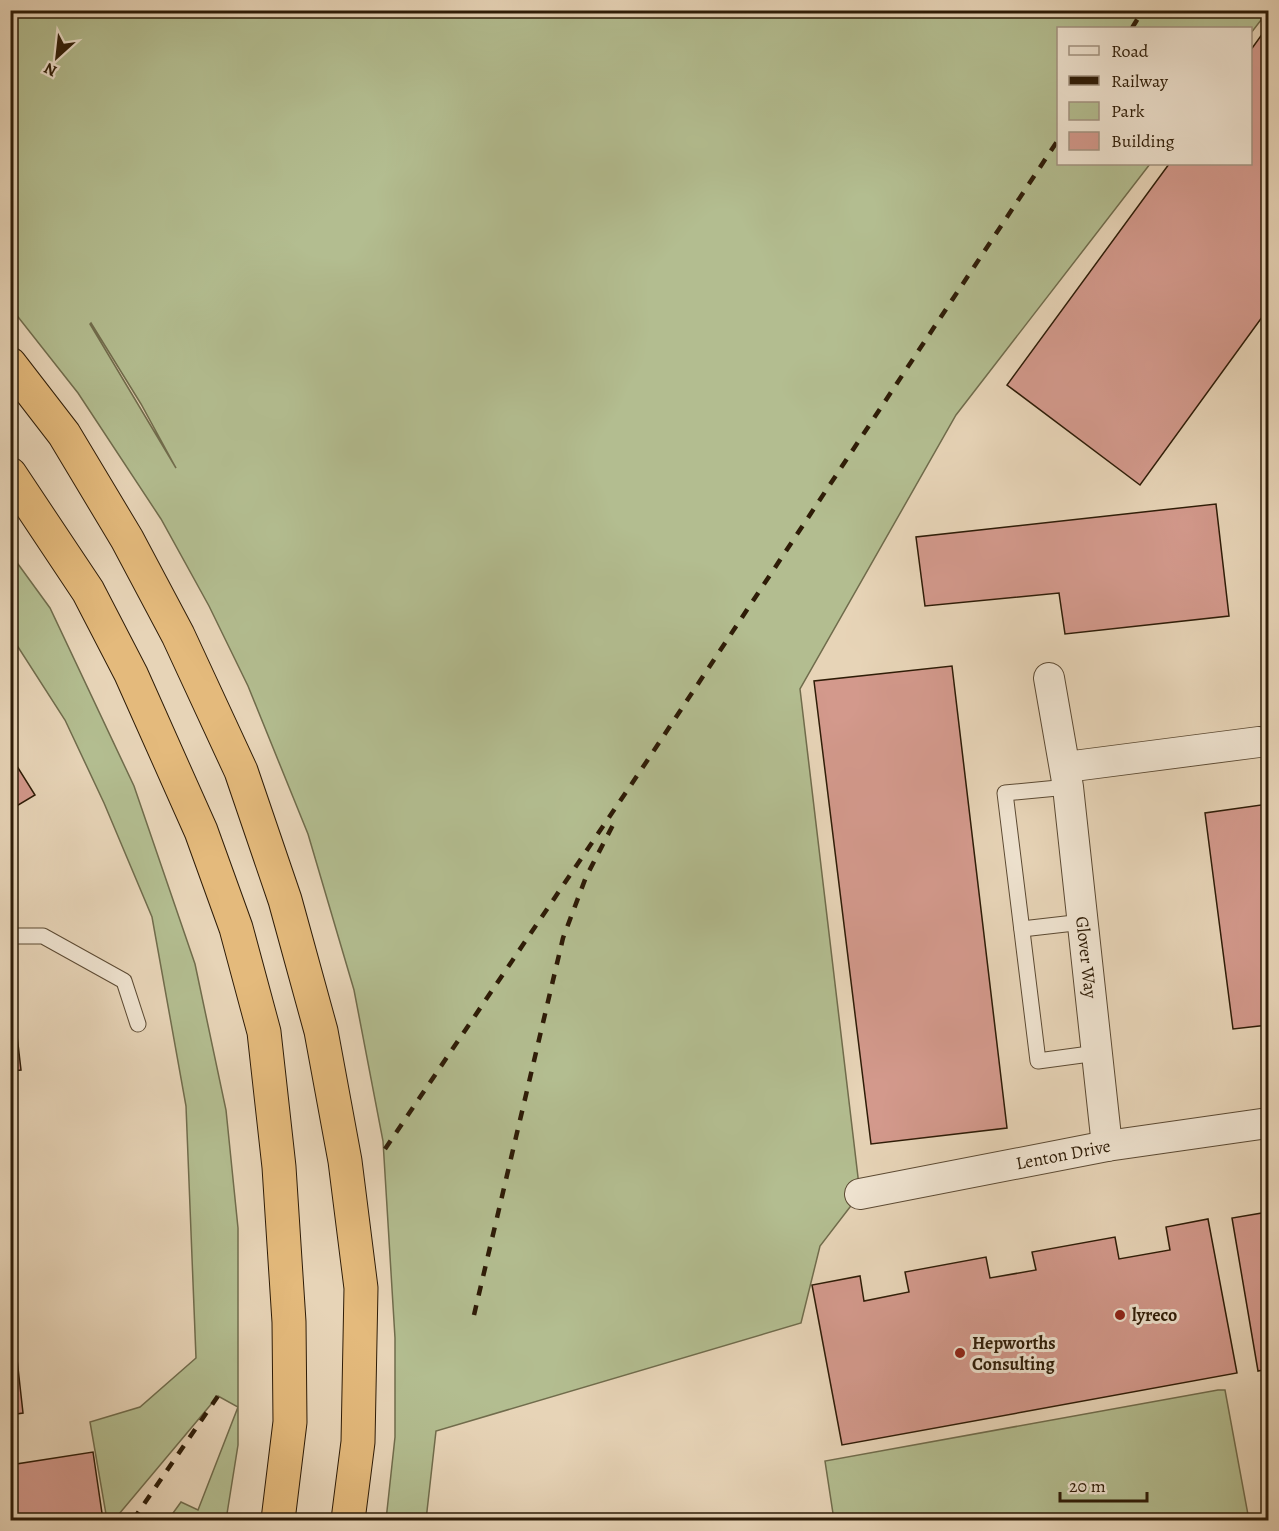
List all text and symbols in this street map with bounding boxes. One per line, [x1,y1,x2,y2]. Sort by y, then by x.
north arrow [27,27,87,87]
legend [1057,27,1252,165]
text: Road [1111,39,1149,63]
text: N [40,57,61,82]
text: Railway [1111,69,1169,93]
text: Park [1111,99,1145,123]
text: Building [1111,129,1175,153]
street label: Glover Way [1070,915,1103,1001]
street label: Lenton Drive [1014,1134,1113,1175]
place label: lyreco [1132,1303,1177,1327]
marker: lyreco [1113,1308,1127,1322]
place label: Hepworths Consulting [972,1331,1056,1376]
marker: Hepworths Consulting [953,1346,967,1360]
scale bar [1060,1465,1147,1503]
text: 20 m [1069,1474,1106,1498]

